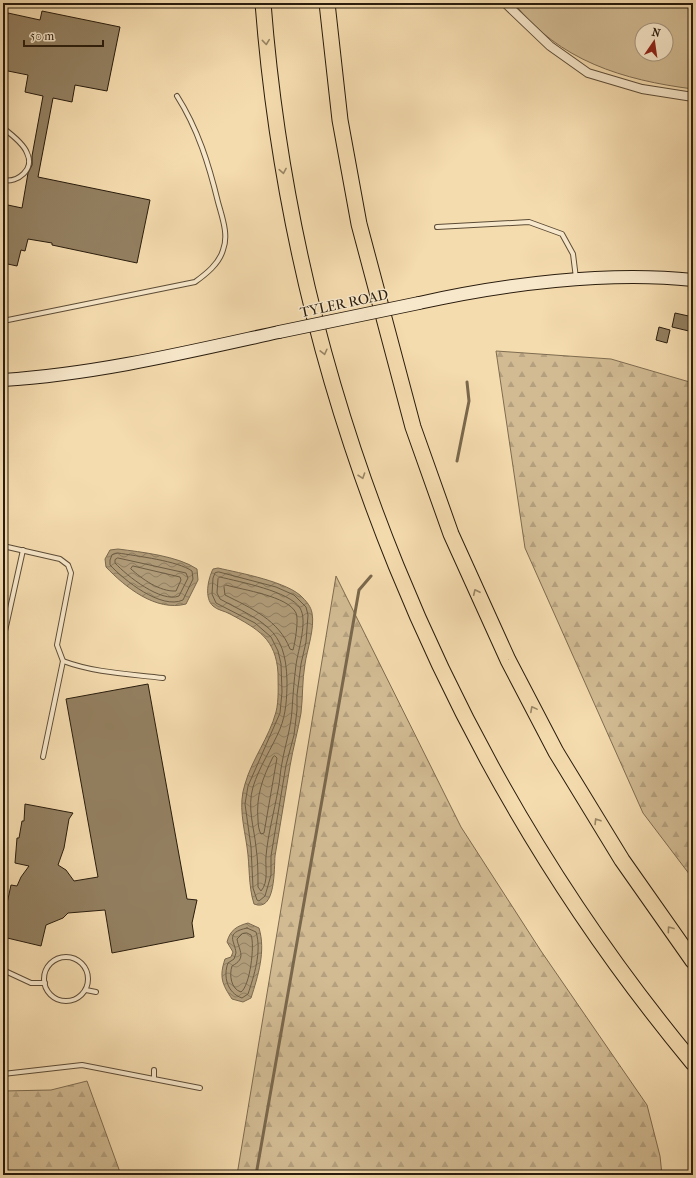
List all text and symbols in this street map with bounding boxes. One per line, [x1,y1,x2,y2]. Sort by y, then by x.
scale bar [24,22,103,48]
north arrow [634,22,674,62]
text: N [651,25,662,40]
text: 50 m [30,29,54,43]
one-way arrow [261,39,270,45]
one-way arrow [279,168,287,174]
street label: TYLER ROAD [298,286,390,321]
one-way arrow [319,348,328,355]
one-way arrow [357,473,366,480]
one-way arrow [473,588,481,596]
one-way arrow [530,705,537,713]
one-way arrow [595,819,602,826]
one-way arrow [668,927,675,934]

